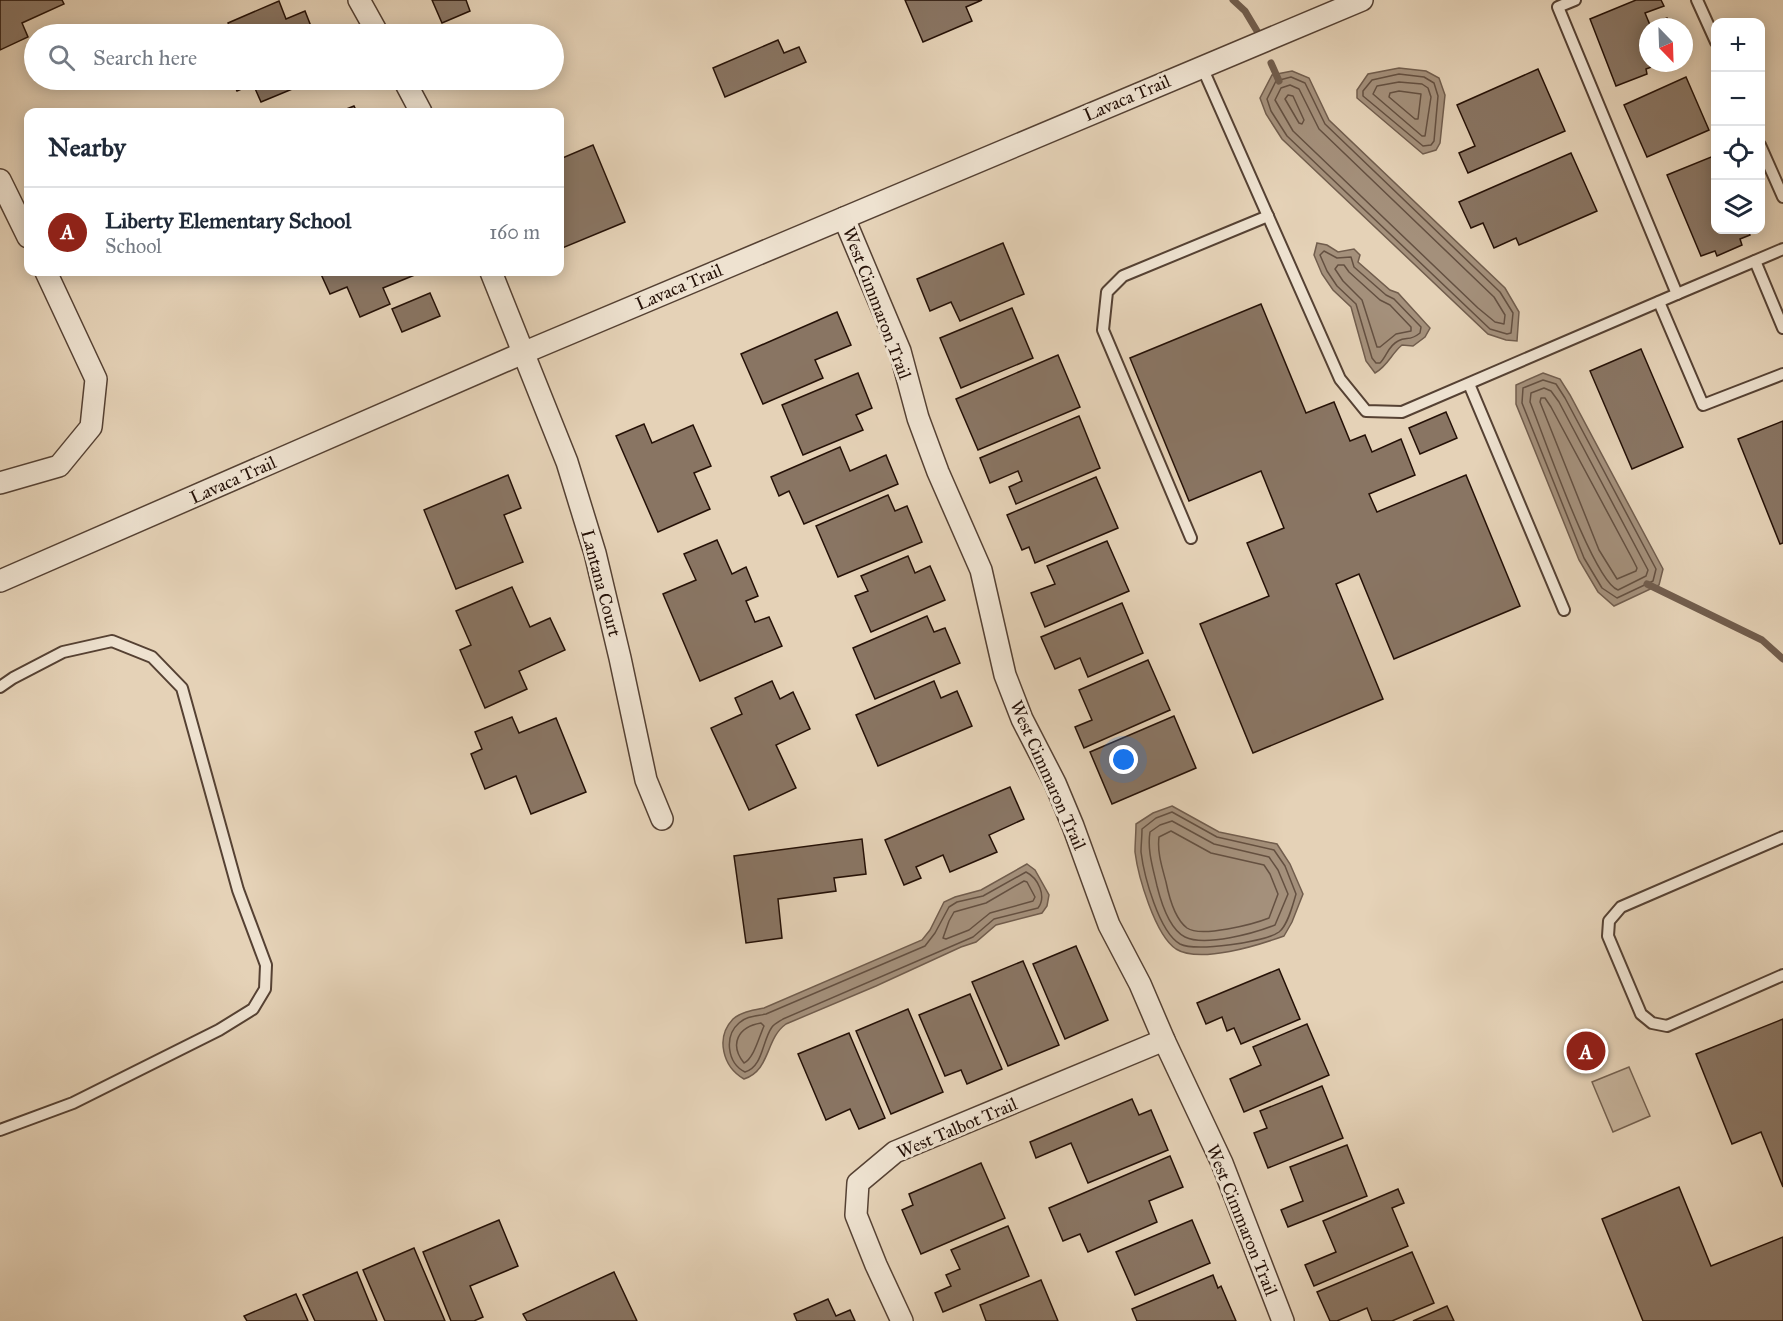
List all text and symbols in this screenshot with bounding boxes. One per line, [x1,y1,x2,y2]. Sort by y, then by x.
north arrow [1639,18,1693,72]
map controls [1711,18,1765,234]
button: + [1711,18,1765,72]
search box [24,24,564,90]
icon: search [45,41,78,74]
text: Search here [93,44,197,71]
street label: Lavaca Trail [1080,70,1174,126]
button: − [1711,72,1765,126]
button: locate [1711,126,1765,180]
text: Nearby [48,131,126,163]
button: layers [1711,180,1765,234]
text: Liberty Elementary School [105,207,351,234]
text: A [61,220,74,244]
text: 160 m [489,220,540,244]
street label: West Cimmaron Trail [838,224,916,382]
text: School [105,234,162,258]
street label: Lavaca Trail [632,259,726,315]
street label: Lavaca Trail [186,451,280,509]
street label: Lantana Court [576,527,626,640]
street label: West Cimmaron Trail [1005,697,1091,853]
your location [1109,745,1138,774]
pin: A [1566,1028,1606,1074]
street label: West Talbot Trail [893,1093,1021,1163]
street label: West Cimmaron Trail [1202,1141,1282,1299]

